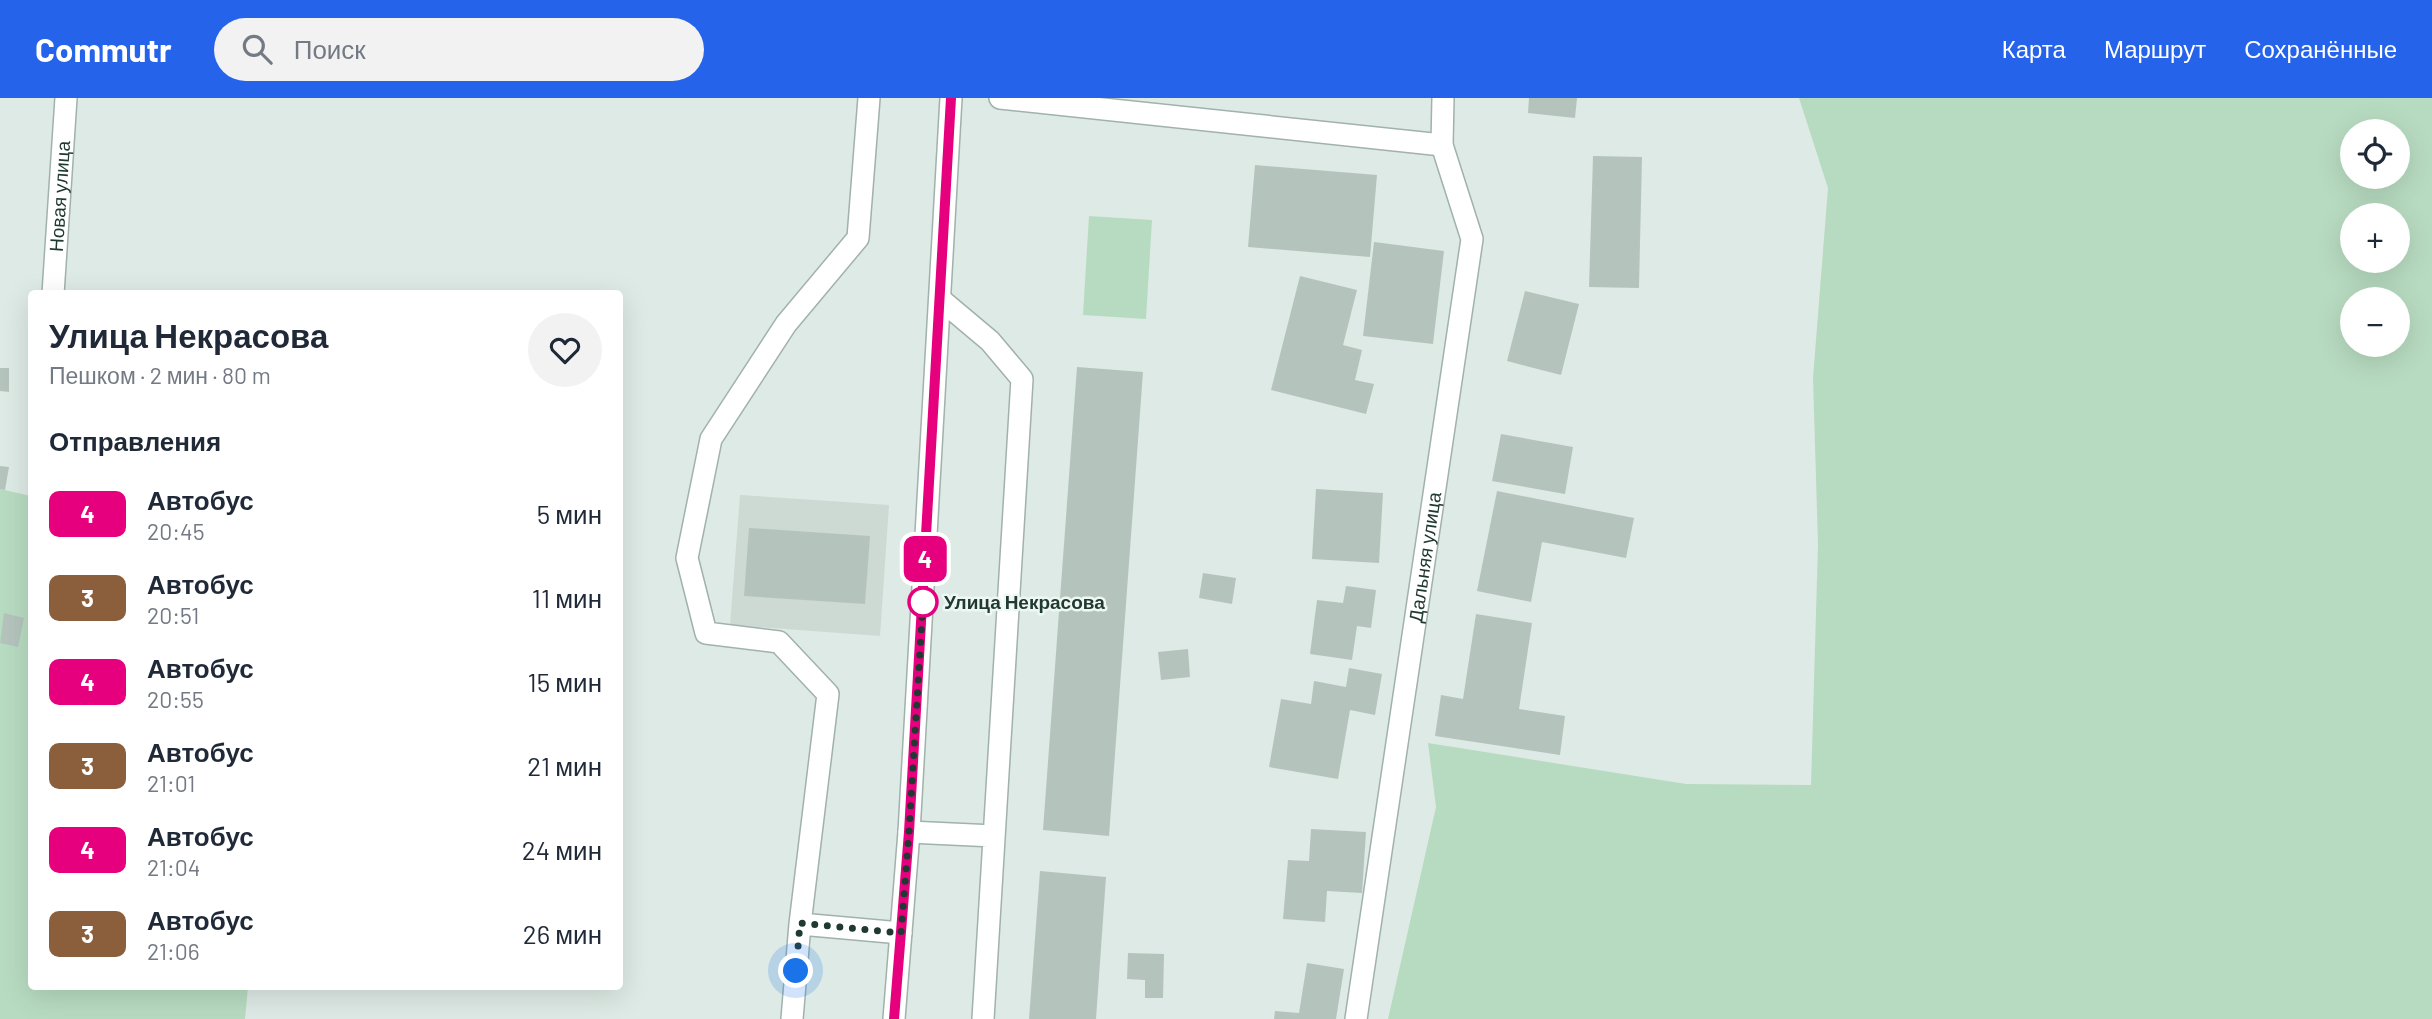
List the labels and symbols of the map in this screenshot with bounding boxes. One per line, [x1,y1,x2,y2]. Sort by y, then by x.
street label: Новая улица [44,140,74,252]
street label: Дальняя улица [1403,490,1445,624]
line badge: 4 [902,536,948,582]
marker: Улица Некрасова [908,587,938,617]
place label: Улица Некрасова [944,590,1105,613]
your location [778,953,813,988]

